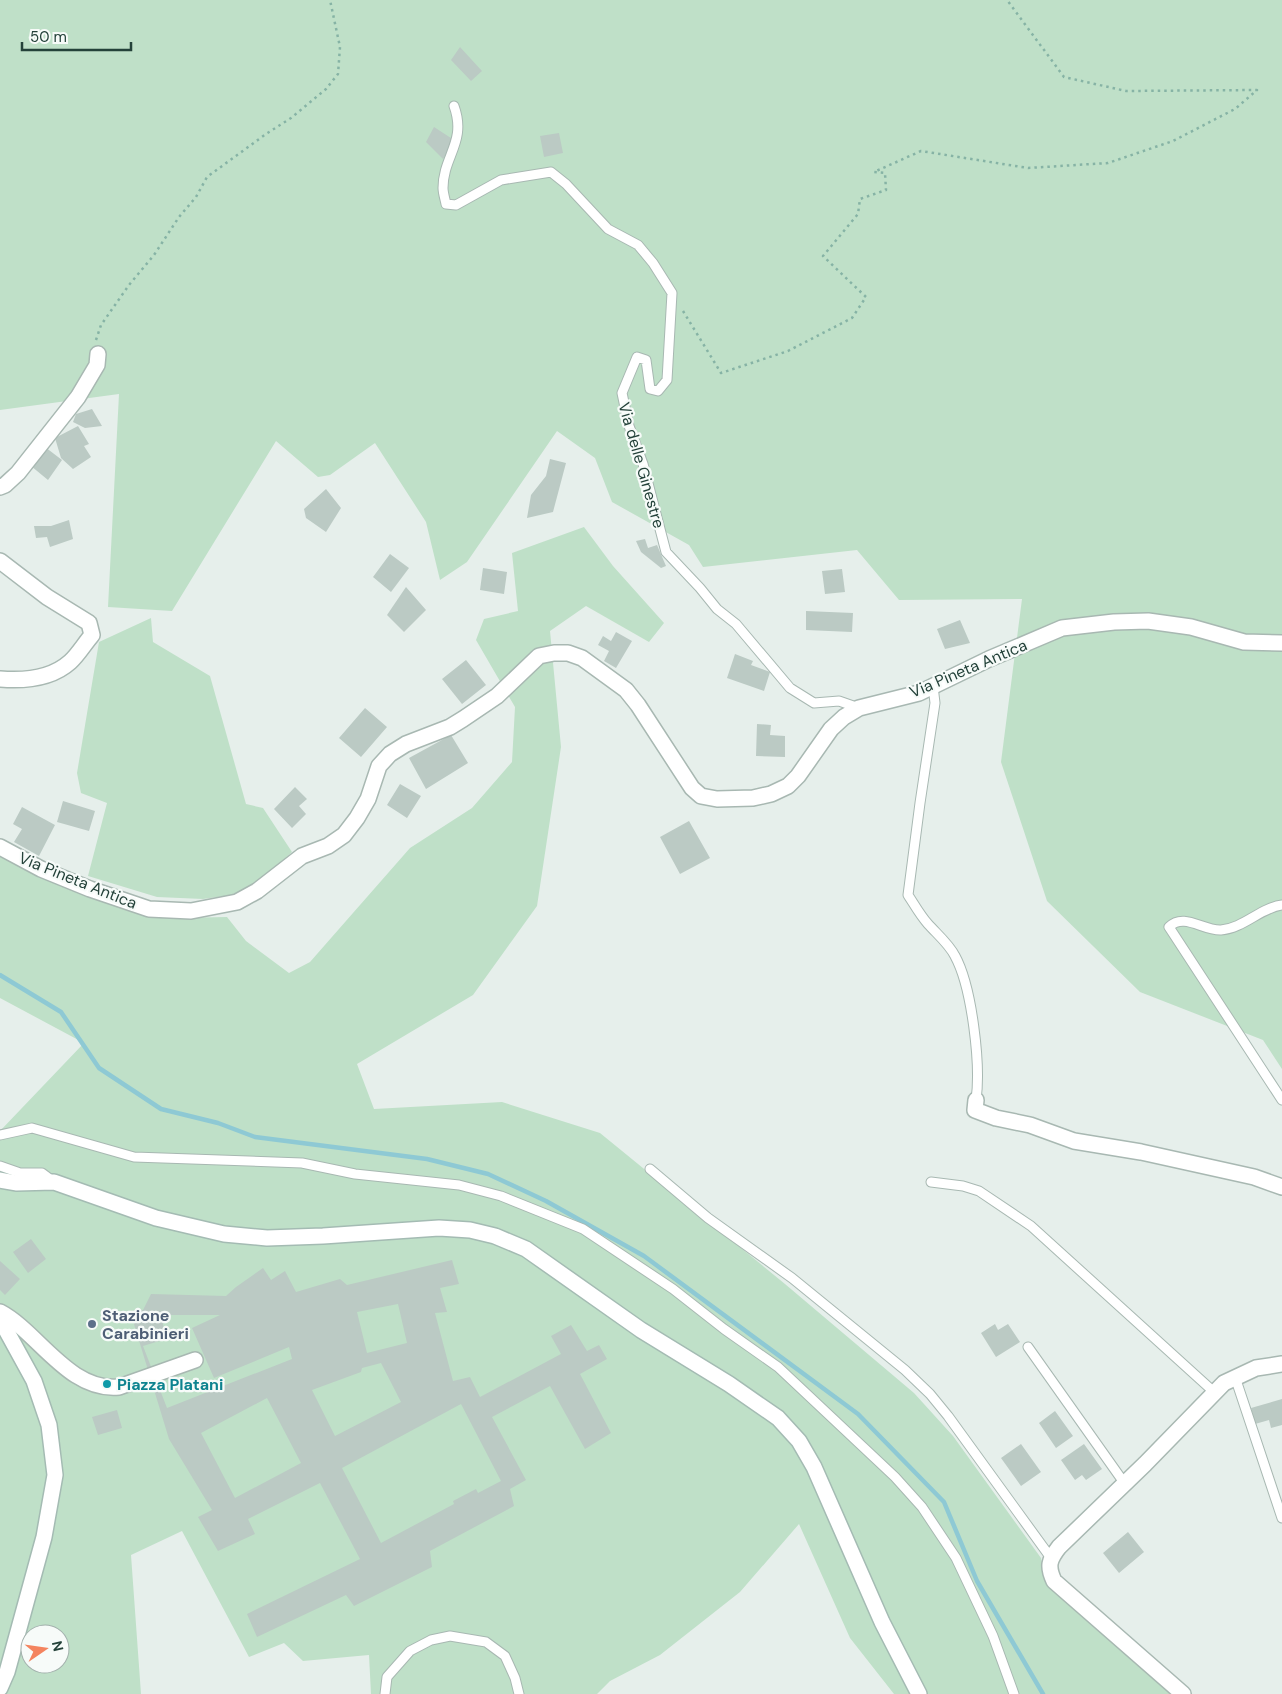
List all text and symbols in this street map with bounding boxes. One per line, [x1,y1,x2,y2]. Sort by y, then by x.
scale bar [22,20,131,52]
text: 50 m [30,27,67,47]
street label: Via delle Ginestre [614,400,670,531]
street label: Via Pineta Antica [906,634,1030,703]
street label: Via Pineta Antica [16,847,140,914]
place label: Stazione Carabinieri [102,1305,189,1344]
marker: Stazione Carabinieri [86,1318,98,1330]
place label: Piazza Platani [117,1374,223,1395]
marker: Piazza Platani [101,1378,113,1390]
north arrow [20,1624,70,1674]
text: N [48,1639,68,1653]

